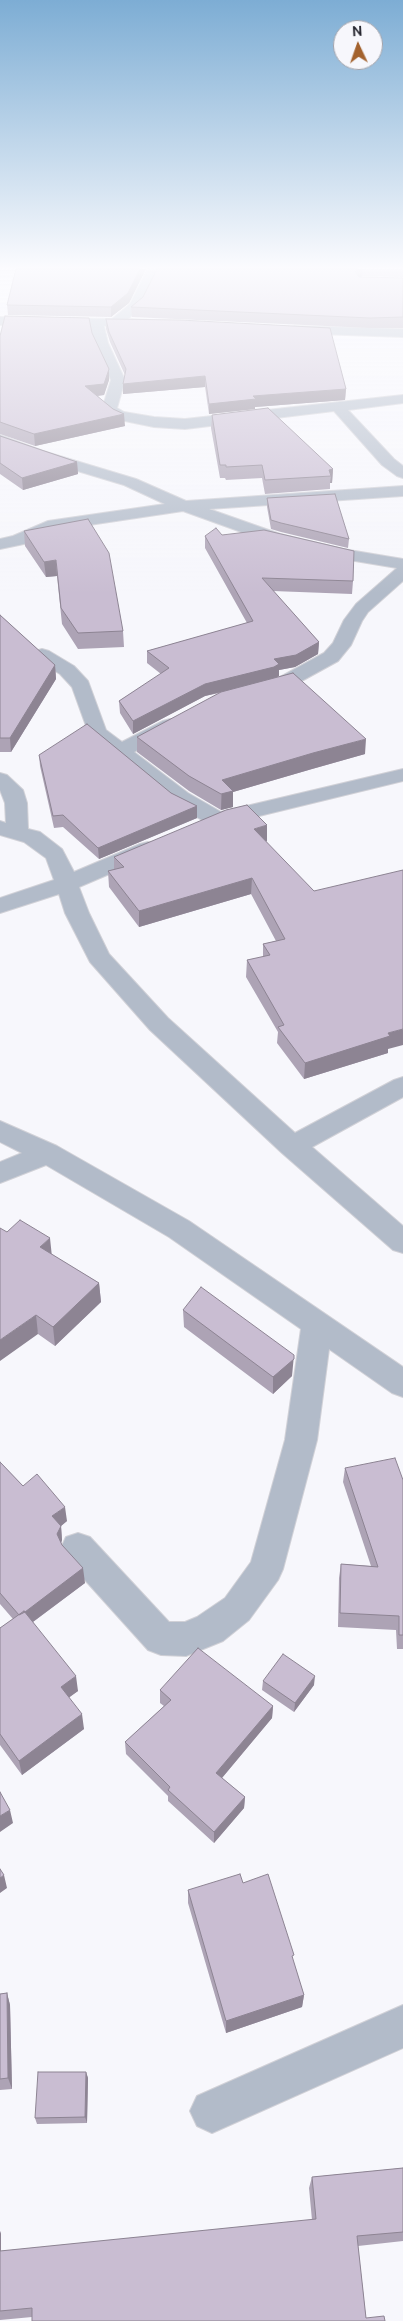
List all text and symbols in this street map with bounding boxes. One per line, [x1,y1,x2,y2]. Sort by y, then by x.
north arrow [333,20,383,70]
text: N [352,23,363,39]

